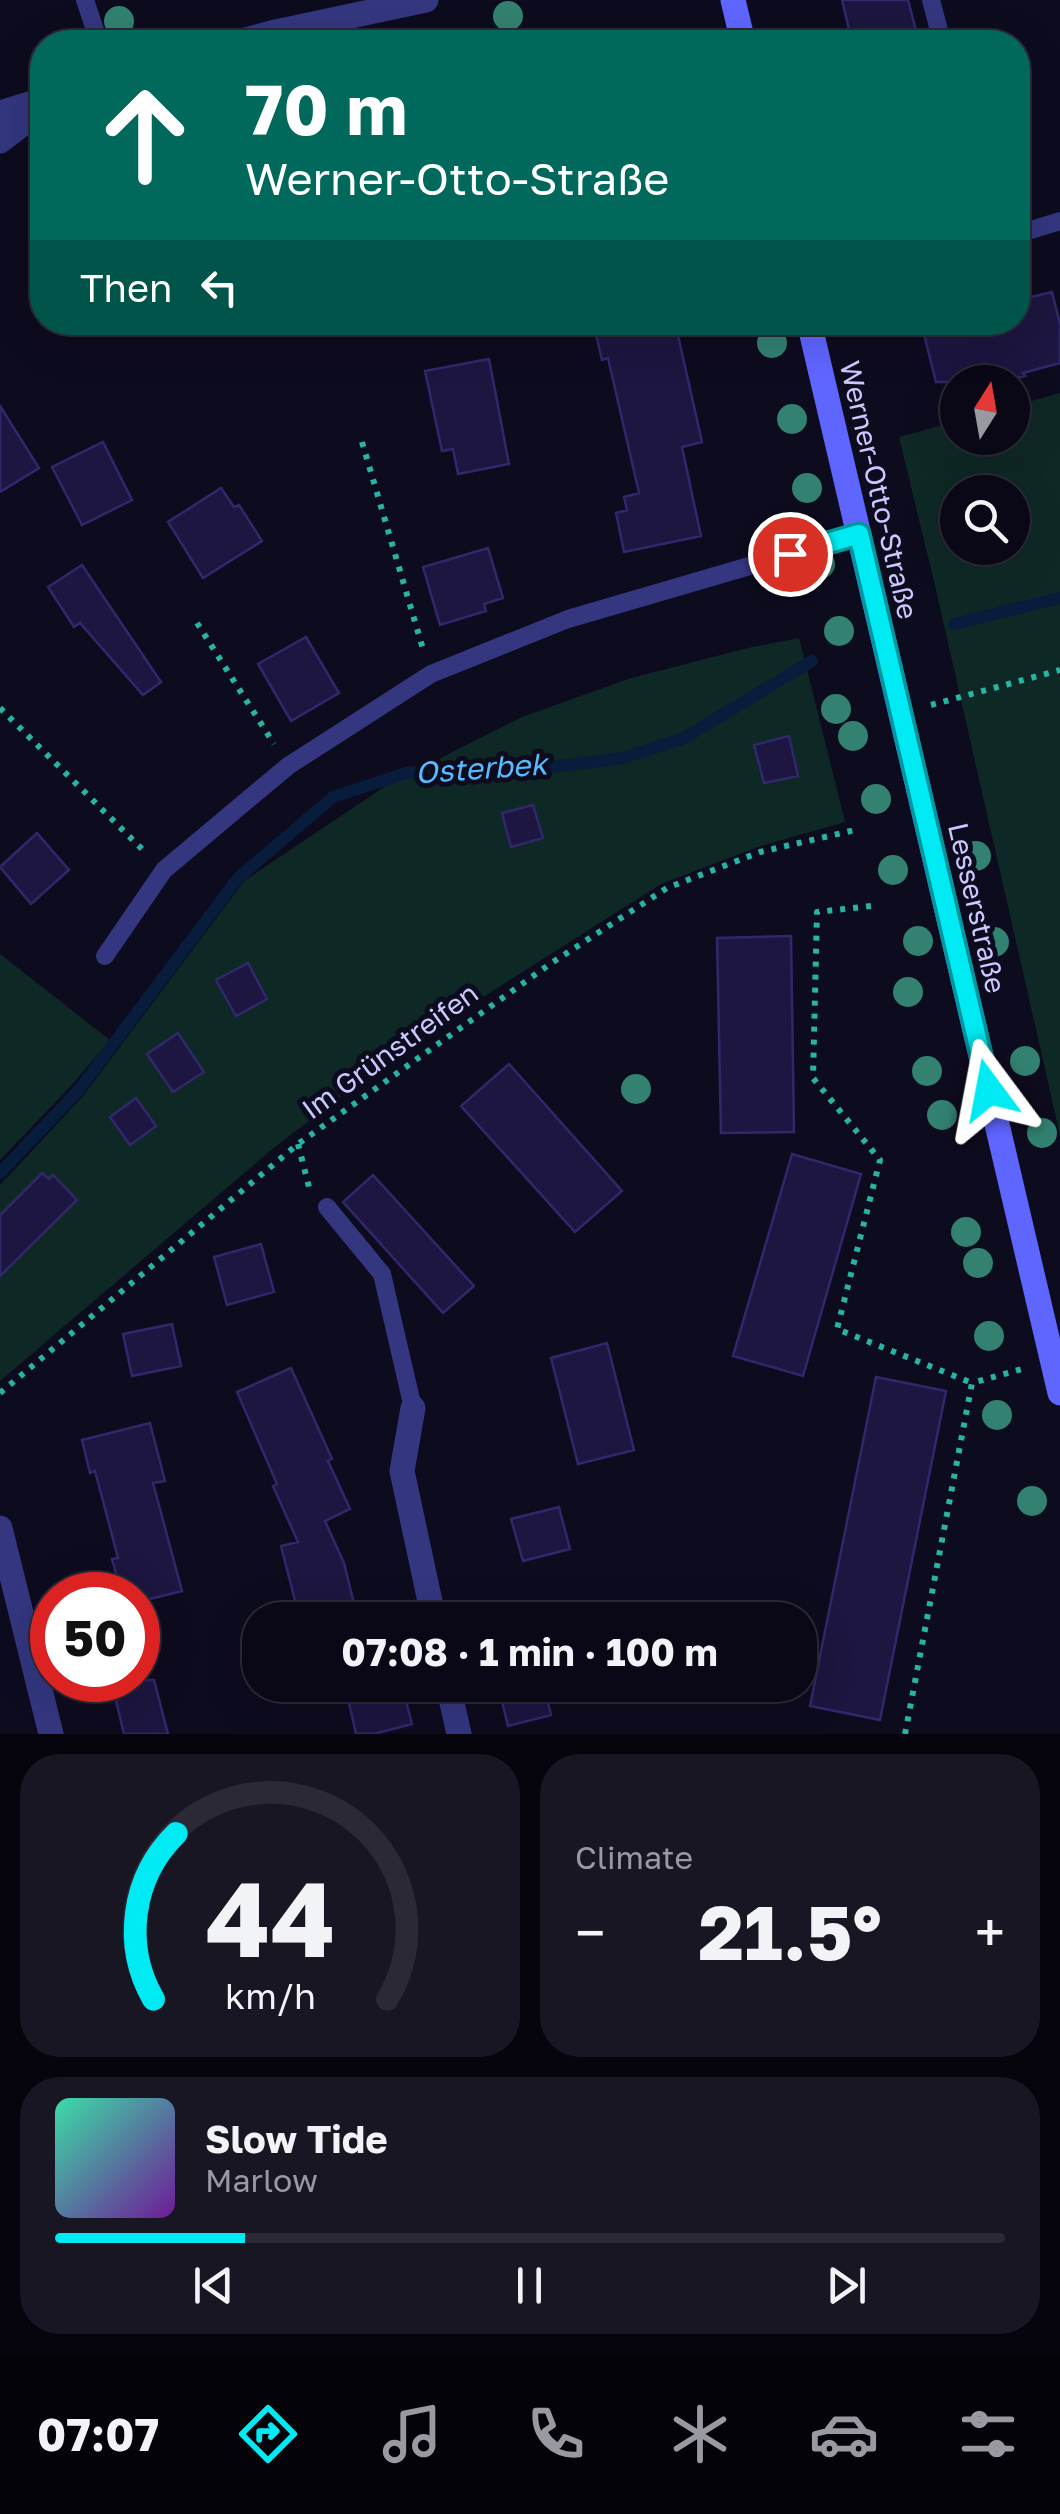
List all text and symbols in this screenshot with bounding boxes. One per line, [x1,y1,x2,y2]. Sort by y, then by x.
text: 70 m [245,66,407,150]
icon: ahead [80,70,210,200]
text: Werner-Otto-Straße [245,151,669,205]
icon: left [192,260,247,315]
text: Then [80,265,172,310]
street label: Werner-Otto-Straße [834,358,925,622]
north arrow [940,365,1030,455]
map controls [940,365,1030,565]
button: search [940,475,1030,565]
pin [748,512,833,597]
icon: arrive [763,527,818,582]
water label: Osterbek [414,745,551,791]
street label: Lesserstraße [942,820,1013,996]
street label: Im Grünstreifen [295,976,484,1125]
position arrow [937,1038,1041,1142]
speed limit sign: 50 [30,1572,160,1702]
text: 07:08 · 1 min · 100 m [341,1629,718,1674]
text: Climate [575,1838,693,1876]
text: 44 [205,1855,335,1980]
text: 21.5° [698,1886,882,1977]
text: − [575,1899,605,1965]
text: + [975,1899,1005,1965]
text: km/h [225,1974,315,2017]
text: Slow Tide [205,2116,388,2161]
text: Marlow [205,2161,318,2199]
icon: previous [186,2258,241,2313]
icon: pause [502,2258,557,2313]
icon: next [819,2258,874,2313]
icon: directions [233,2399,303,2469]
icon: music [377,2399,447,2469]
icon: phone [521,2399,591,2469]
icon: climate [665,2399,735,2469]
icon: car [809,2399,879,2469]
icon: filters [953,2399,1023,2469]
text: 07:07 [37,2407,159,2461]

